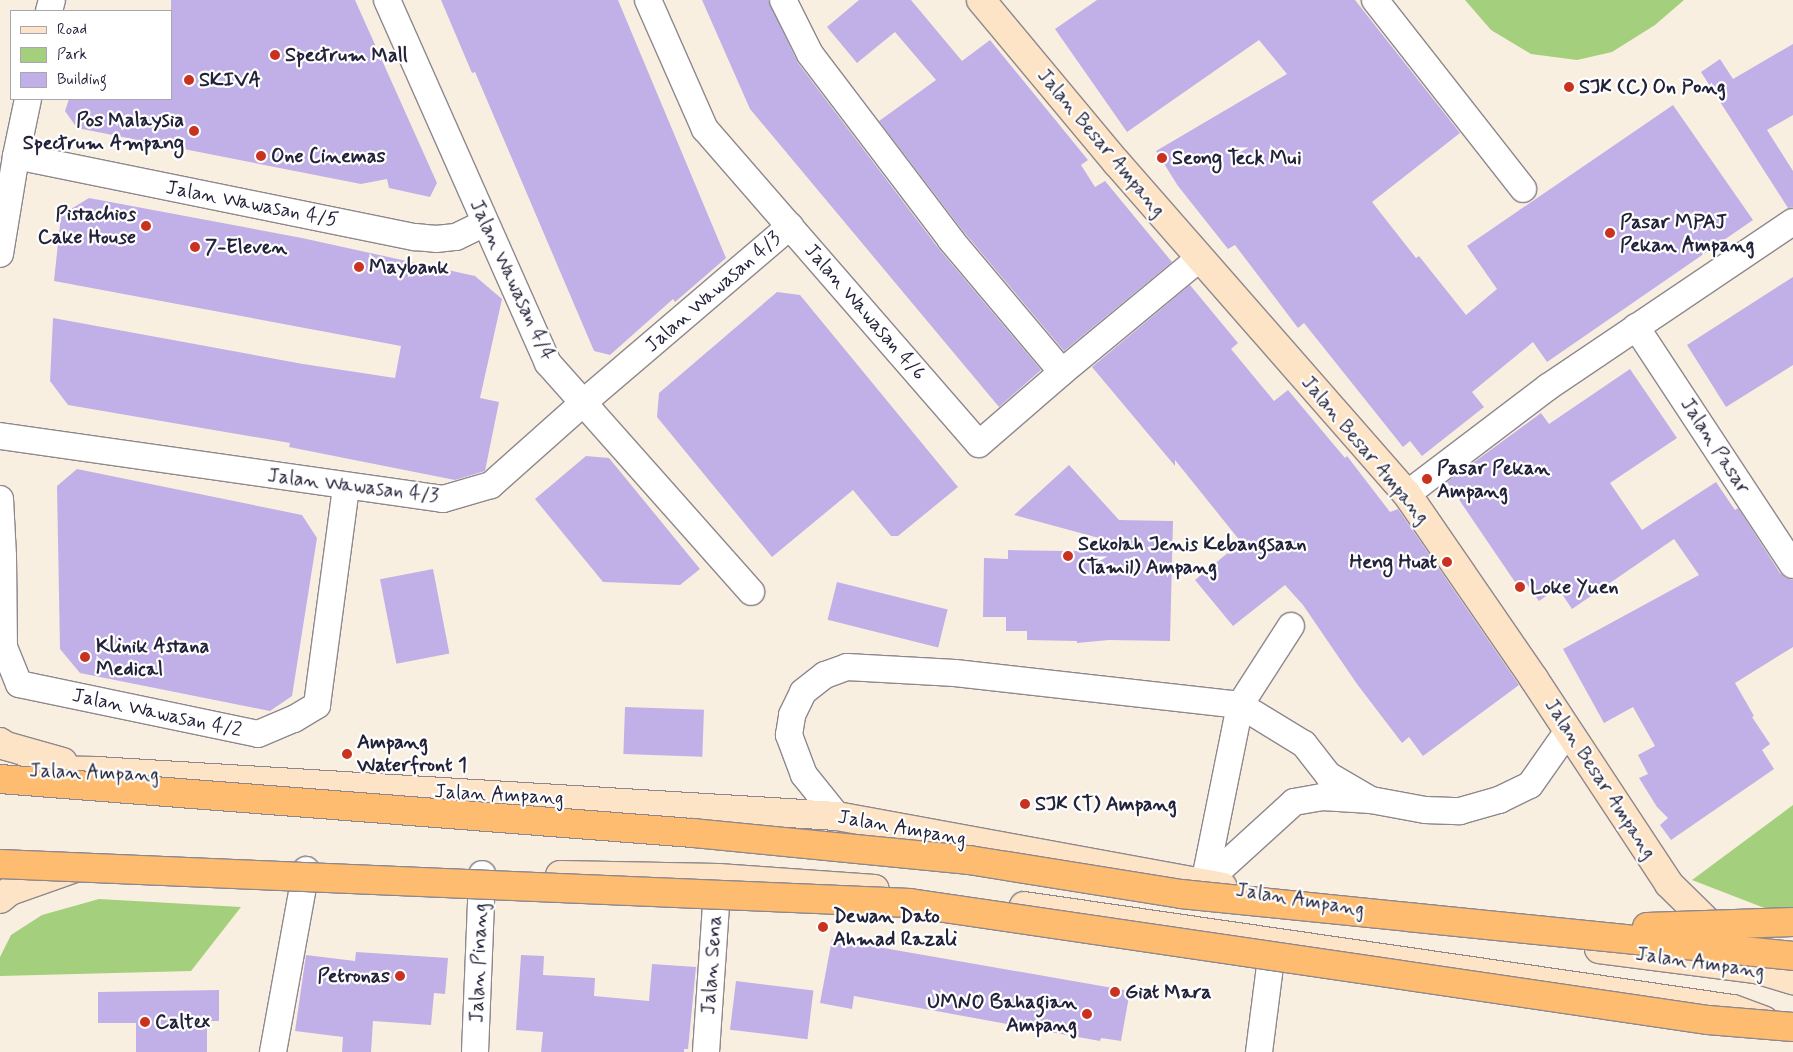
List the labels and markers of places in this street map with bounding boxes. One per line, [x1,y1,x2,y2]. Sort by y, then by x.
place label: Spectrum Mall [285,43,408,67]
marker: Spectrum Mall [269,49,281,61]
place label: SKIVA [199,68,261,92]
marker: SKIVA [183,74,195,86]
place label: SJK (C) On Pong [1579,75,1720,99]
marker: SJK (C) On Pong [1563,81,1575,93]
place label: Pos Malaysia Spectrum Ampang [26,108,184,155]
marker: Pos Malaysia Spectrum Ampang [188,125,200,137]
place label: One Cinemas [271,144,390,168]
place label: Seong Teck Mui [1172,146,1302,170]
marker: One Cinemas [255,150,267,162]
marker: Seong Teck Mui [1156,152,1168,164]
place label: Pistachios Cake House [39,203,136,250]
place label: Pasar MPAJ Pekan Ampang [1620,210,1753,257]
marker: Pistachios Cake House [140,220,152,232]
marker: Pasar MPAJ Pekan Ampang [1604,227,1616,239]
place label: 7-Eleven [205,235,287,259]
marker: 7-Eleven [189,241,201,253]
place label: Maybank [369,255,449,279]
marker: Maybank [353,261,365,273]
place label: Pasar Pekan Ampang [1437,456,1549,503]
marker: Pasar Pekan Ampang [1421,473,1433,485]
place label: Sekolah Jenis Kebangsaan (Tamil) Ampang [1078,532,1316,579]
marker: Sekolah Jenis Kebangsaan (Tamil) Ampang [1062,550,1074,562]
place label: Heng Huat [1350,550,1437,574]
marker: Heng Huat [1441,556,1453,568]
place label: Loke Yuen [1530,575,1619,599]
marker: Loke Yuen [1514,581,1526,593]
place label: Klinik Astana Medical [96,634,210,681]
marker: Klinik Astana Medical [78,650,92,664]
place label: Ampang Waterfront 1 [357,730,467,777]
marker: Ampang Waterfront 1 [341,748,353,760]
place label: SJK (T) Ampang [1035,792,1177,816]
marker: SJK (T) Ampang [1019,798,1031,810]
place label: Dewan Dato Ahmad Razali [833,904,955,951]
marker: Dewan Dato Ahmad Razali [817,921,829,933]
place label: Petronas [318,964,390,988]
marker: Petronas [394,970,406,982]
place label: Giat Mara [1125,980,1210,1004]
marker: Giat Mara [1109,986,1121,998]
place label: UMNO Bahagian Ampang [935,990,1077,1037]
marker: UMNO Bahagian Ampang [1081,1008,1093,1020]
place label: Caltex [155,1010,210,1034]
marker: Caltex [139,1016,151,1028]

